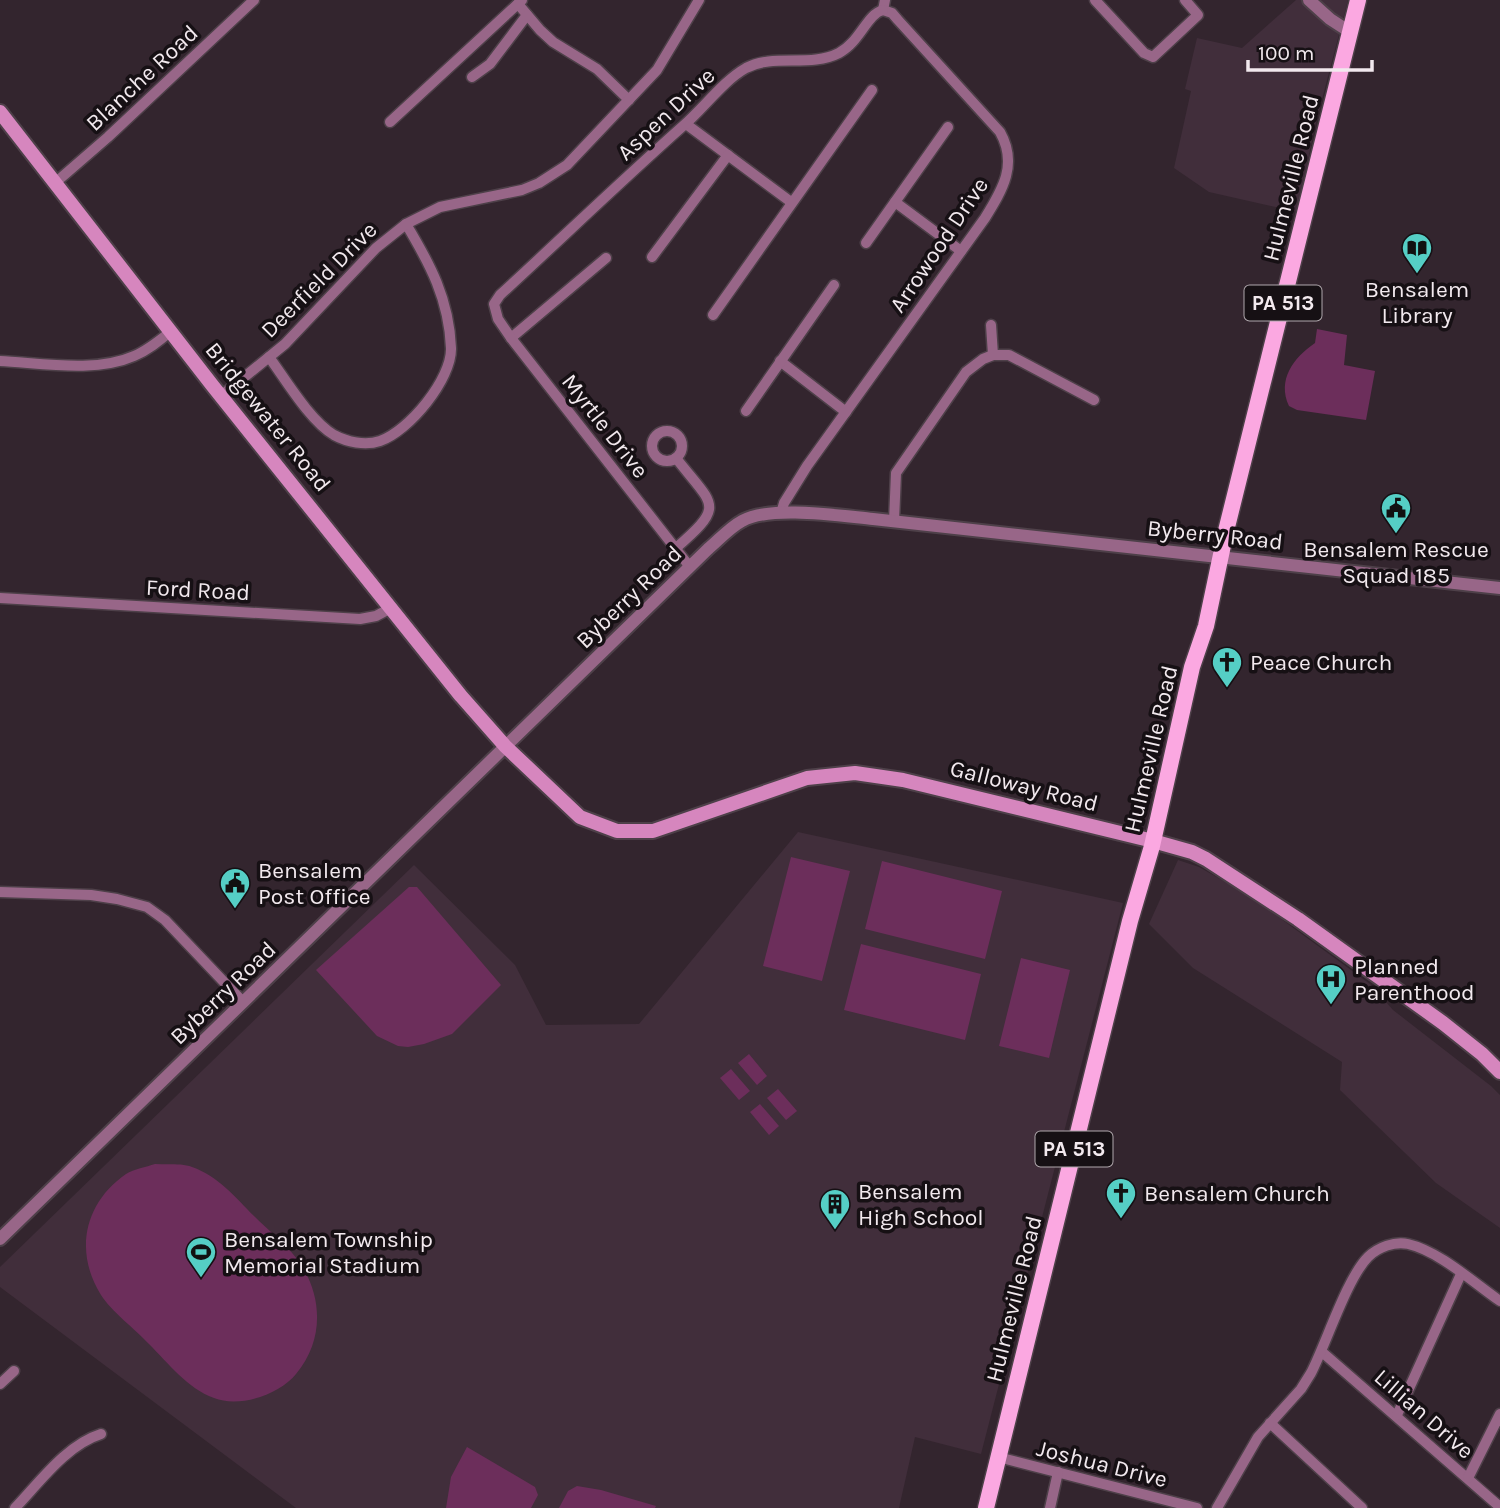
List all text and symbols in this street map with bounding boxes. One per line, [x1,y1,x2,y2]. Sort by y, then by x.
street label: Blanche Road [80,19,204,137]
scale bar [1248,28,1372,72]
text: 100 m [1258,41,1315,65]
street label: Aspen Drive [612,62,720,166]
street label: Hulmeville Road [1257,92,1325,264]
street label: Arrowood Drive [884,172,994,318]
street label: Deerfield Drive [255,216,383,344]
library icon: Bensalem Library [1400,231,1434,275]
place label: Bensalem Library [1365,276,1469,329]
road number: PA 513 [1244,286,1322,320]
street label: Bridgewater Road [199,337,337,497]
street label: Myrtle Drive [556,369,654,483]
public building icon: Bensalem Rescue Squad 185 [1379,491,1413,535]
street label: Byberry Road [1146,514,1284,556]
place label: Bensalem Rescue Squad 185 [1303,536,1489,589]
street label: Byberry Road [571,540,687,654]
street label: Ford Road [145,574,251,606]
church icon: Peace Church [1210,645,1244,689]
place label: Peace Church [1250,649,1392,676]
street label: Hulmeville Road [1119,663,1183,835]
street label: Galloway Road [947,755,1101,817]
place label: Bensalem Post Office [258,857,371,910]
public building icon: Bensalem Post Office [218,866,252,910]
street label: Byberry Road [165,936,281,1050]
place label: Planned Parenthood [1354,953,1475,1006]
hospital icon: Planned Parenthood [1314,962,1348,1006]
road number: PA 513 [1036,1132,1112,1166]
church icon: Bensalem Church [1104,1176,1138,1220]
place label: Bensalem High School [858,1178,984,1231]
place label: Bensalem Church [1144,1180,1330,1207]
building icon: Bensalem High School [818,1187,852,1231]
street label: Hulmeville Road [980,1213,1048,1385]
place label: Bensalem Township Memorial Stadium [224,1226,433,1279]
sports icon: Bensalem Township Memorial Stadium [184,1235,218,1279]
street label: Lillian Drive [1369,1363,1479,1465]
street label: Joshua Drive [1034,1435,1170,1493]

